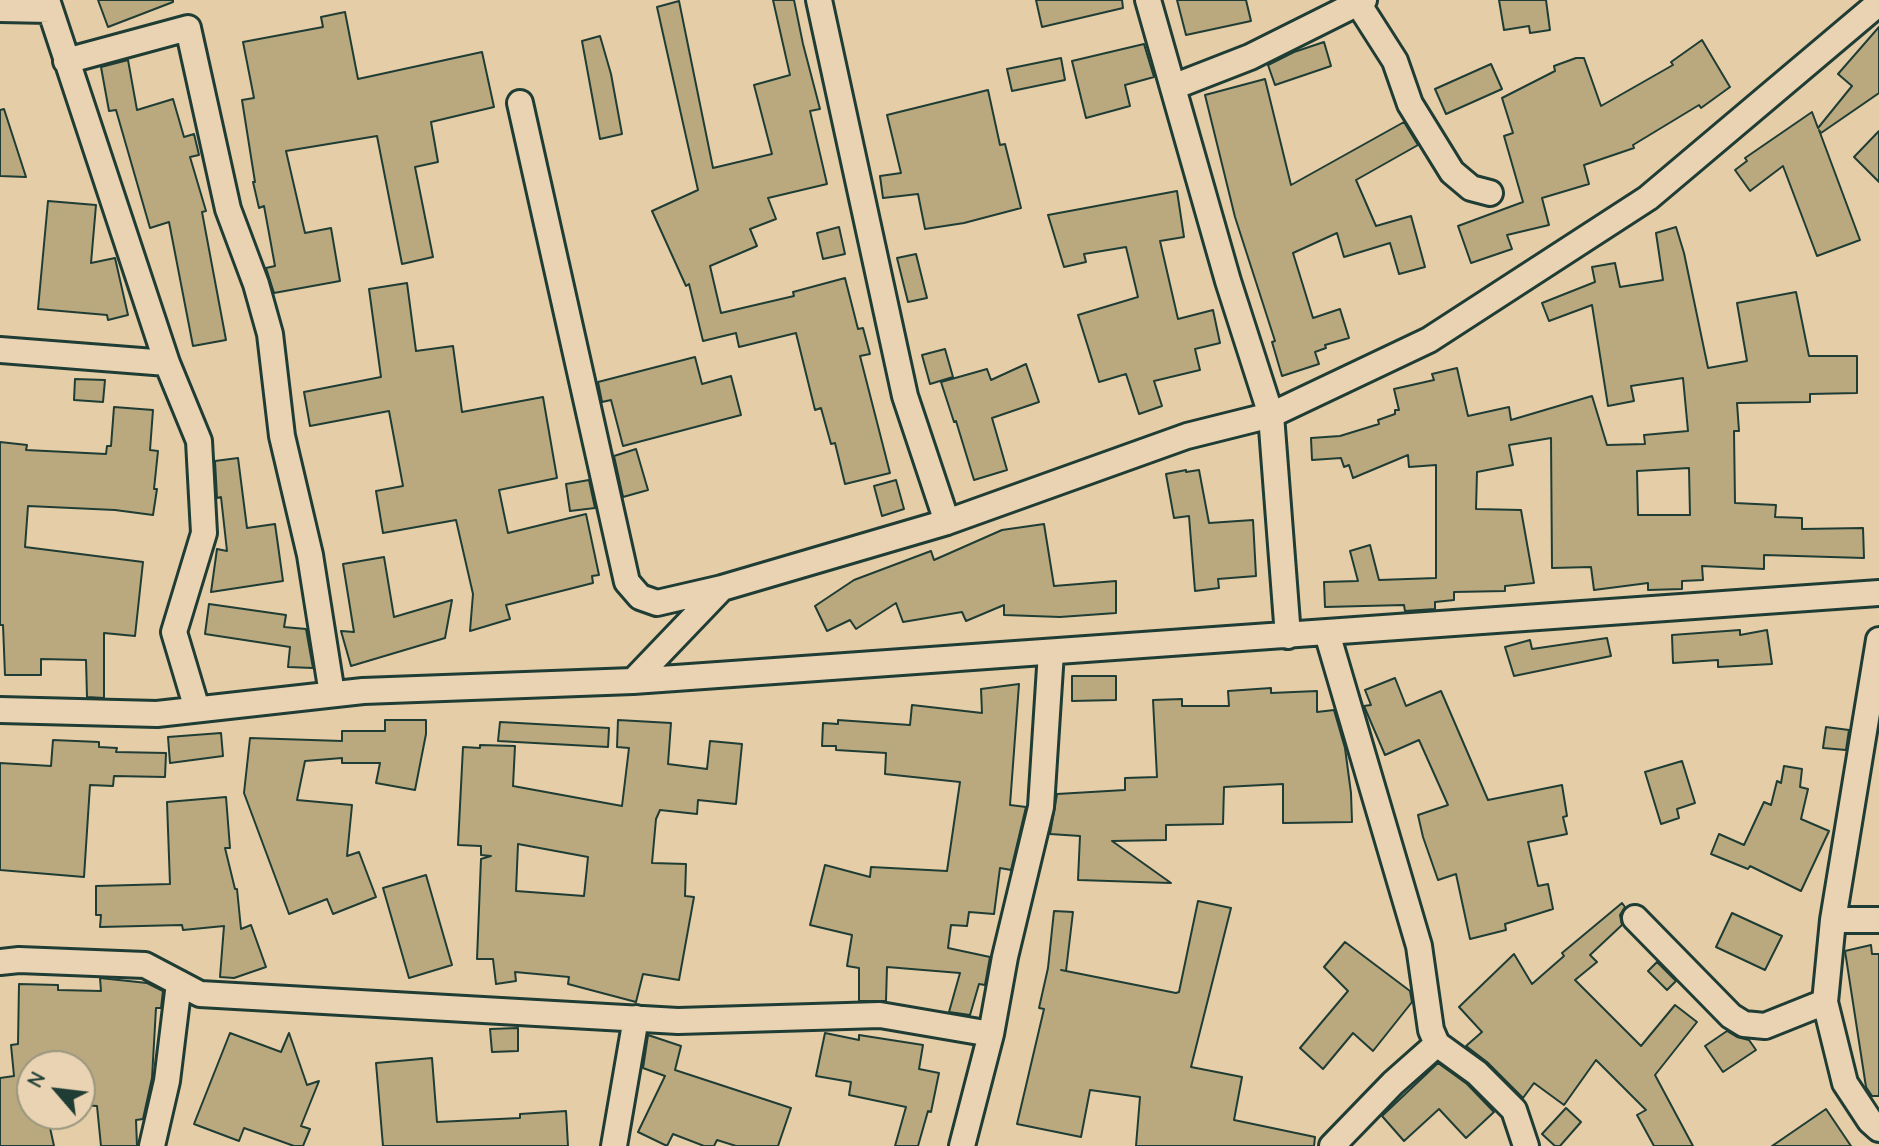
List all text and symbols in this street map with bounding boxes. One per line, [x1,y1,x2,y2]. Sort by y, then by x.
north arrow [16,1050,96,1130]
text: N [22,1067,51,1092]

